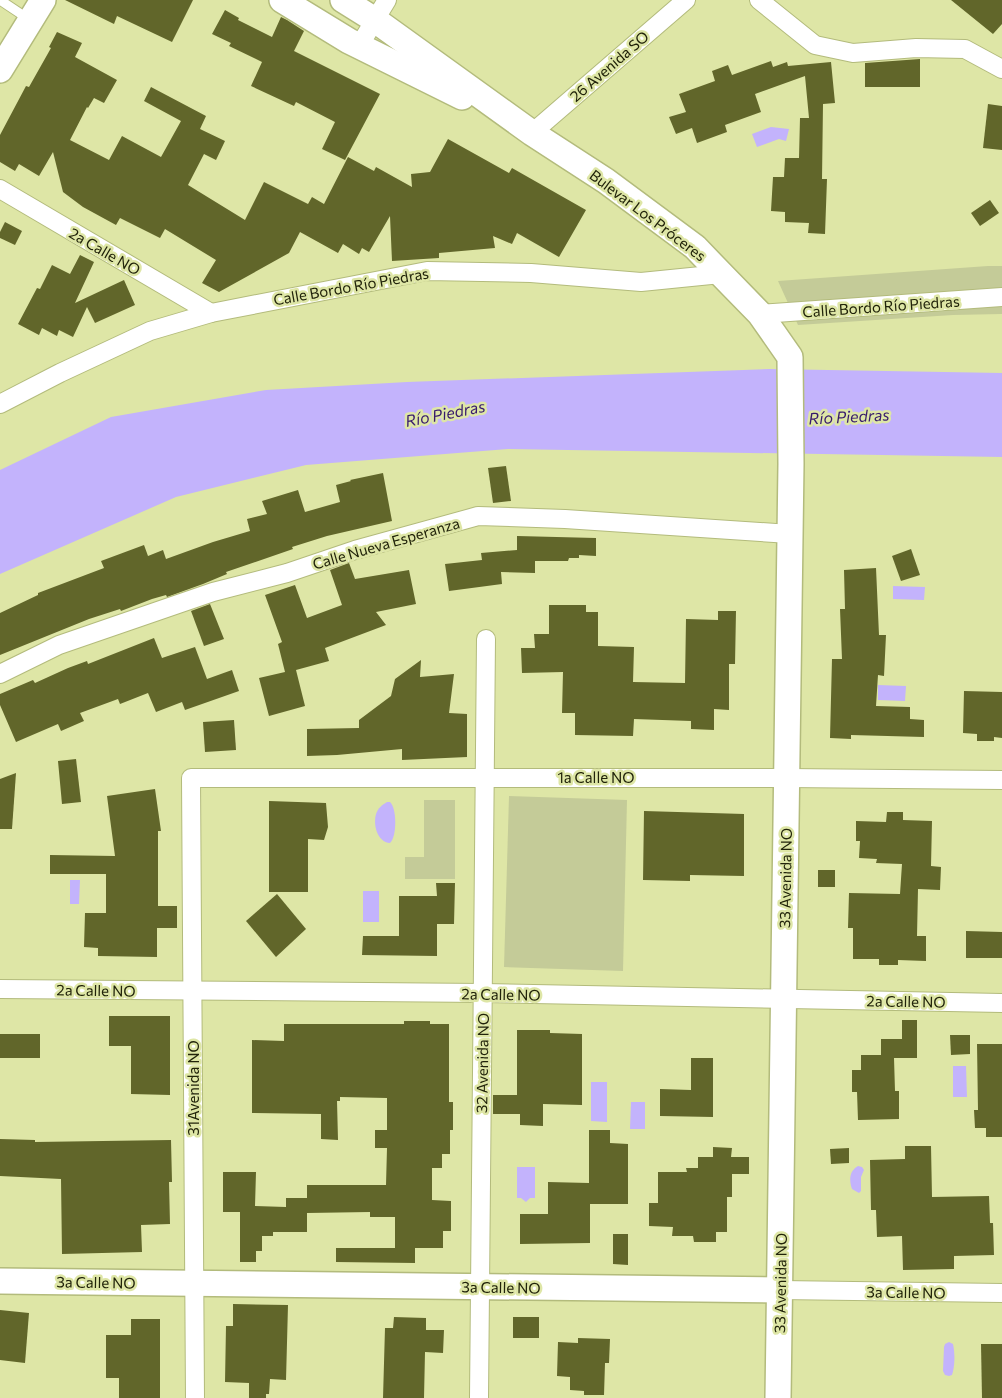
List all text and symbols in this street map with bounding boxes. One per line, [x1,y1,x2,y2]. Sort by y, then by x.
street label: 26 Avenida SO [566,27,652,105]
street label: Bulevar Los Próceres [586,165,710,265]
street label: 2a Calle NO [66,223,144,279]
street label: Calle Bordo Río Piedras [272,263,430,309]
street label: Calle Bordo Río Piedras [802,292,960,320]
water label: Río Piedras [403,396,487,430]
water label: Río Piedras [808,404,890,428]
street label: Calle Nueva Esperanza [310,513,462,573]
street label: 1a Calle NO [557,768,635,786]
street label: 33 Avenida NO [775,828,795,928]
street label: 2a Calle NO [56,980,136,1000]
street label: 2a Calle NO [461,984,541,1004]
street label: 2a Calle NO [866,991,946,1011]
street label: 32 Avenida NO [472,1013,492,1113]
street label: 31Avenida NO [184,1040,202,1136]
street label: 33 Avenida NO [770,1233,790,1333]
street label: 3a Calle NO [56,1272,136,1292]
street label: 3a Calle NO [461,1277,541,1297]
street label: 3a Calle NO [866,1282,946,1302]

